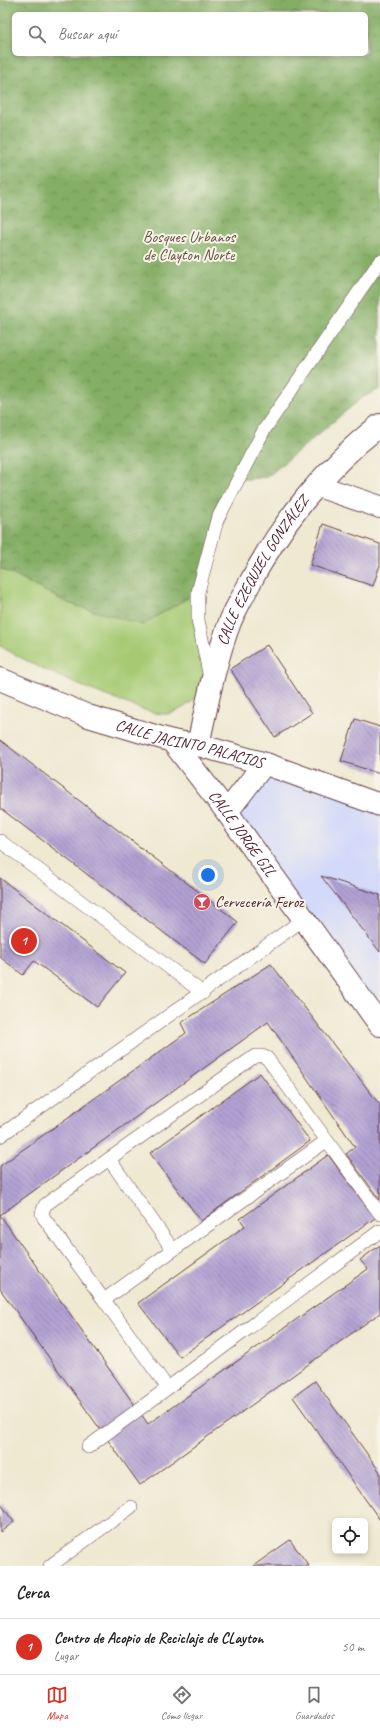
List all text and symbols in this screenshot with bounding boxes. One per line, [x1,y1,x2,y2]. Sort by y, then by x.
search box [12,12,368,56]
icon: search [26,23,48,45]
text: Buscar aquí [58,25,117,44]
park label: Bosques Urbanos de Clayton Norte [143,227,236,265]
street label: CALLE EZEQUIEL GONZÁLEZ [213,490,315,648]
street label: CALLE JACINTO PALACIOS [113,715,268,773]
street label: CALLE JORGE GIL [204,786,280,881]
your location [198,865,218,885]
bar icon: Cervecería Feroz [192,892,212,912]
place label: Cervecería Feroz [215,892,305,912]
pin: 1 [11,926,37,956]
map controls [332,1518,368,1554]
button: locate [332,1518,368,1554]
text: Cerca [16,1582,49,1603]
text: Centro de Acopio de Reciclaje de CLayton [54,1629,263,1648]
text: 1 [26,1639,32,1655]
text: 50 m [342,1639,364,1655]
text: Lugar [54,1648,78,1664]
tab: Mapa [46,1684,68,1722]
tab: Cómo llegar [161,1684,203,1722]
tab: Guardados [295,1684,334,1722]

